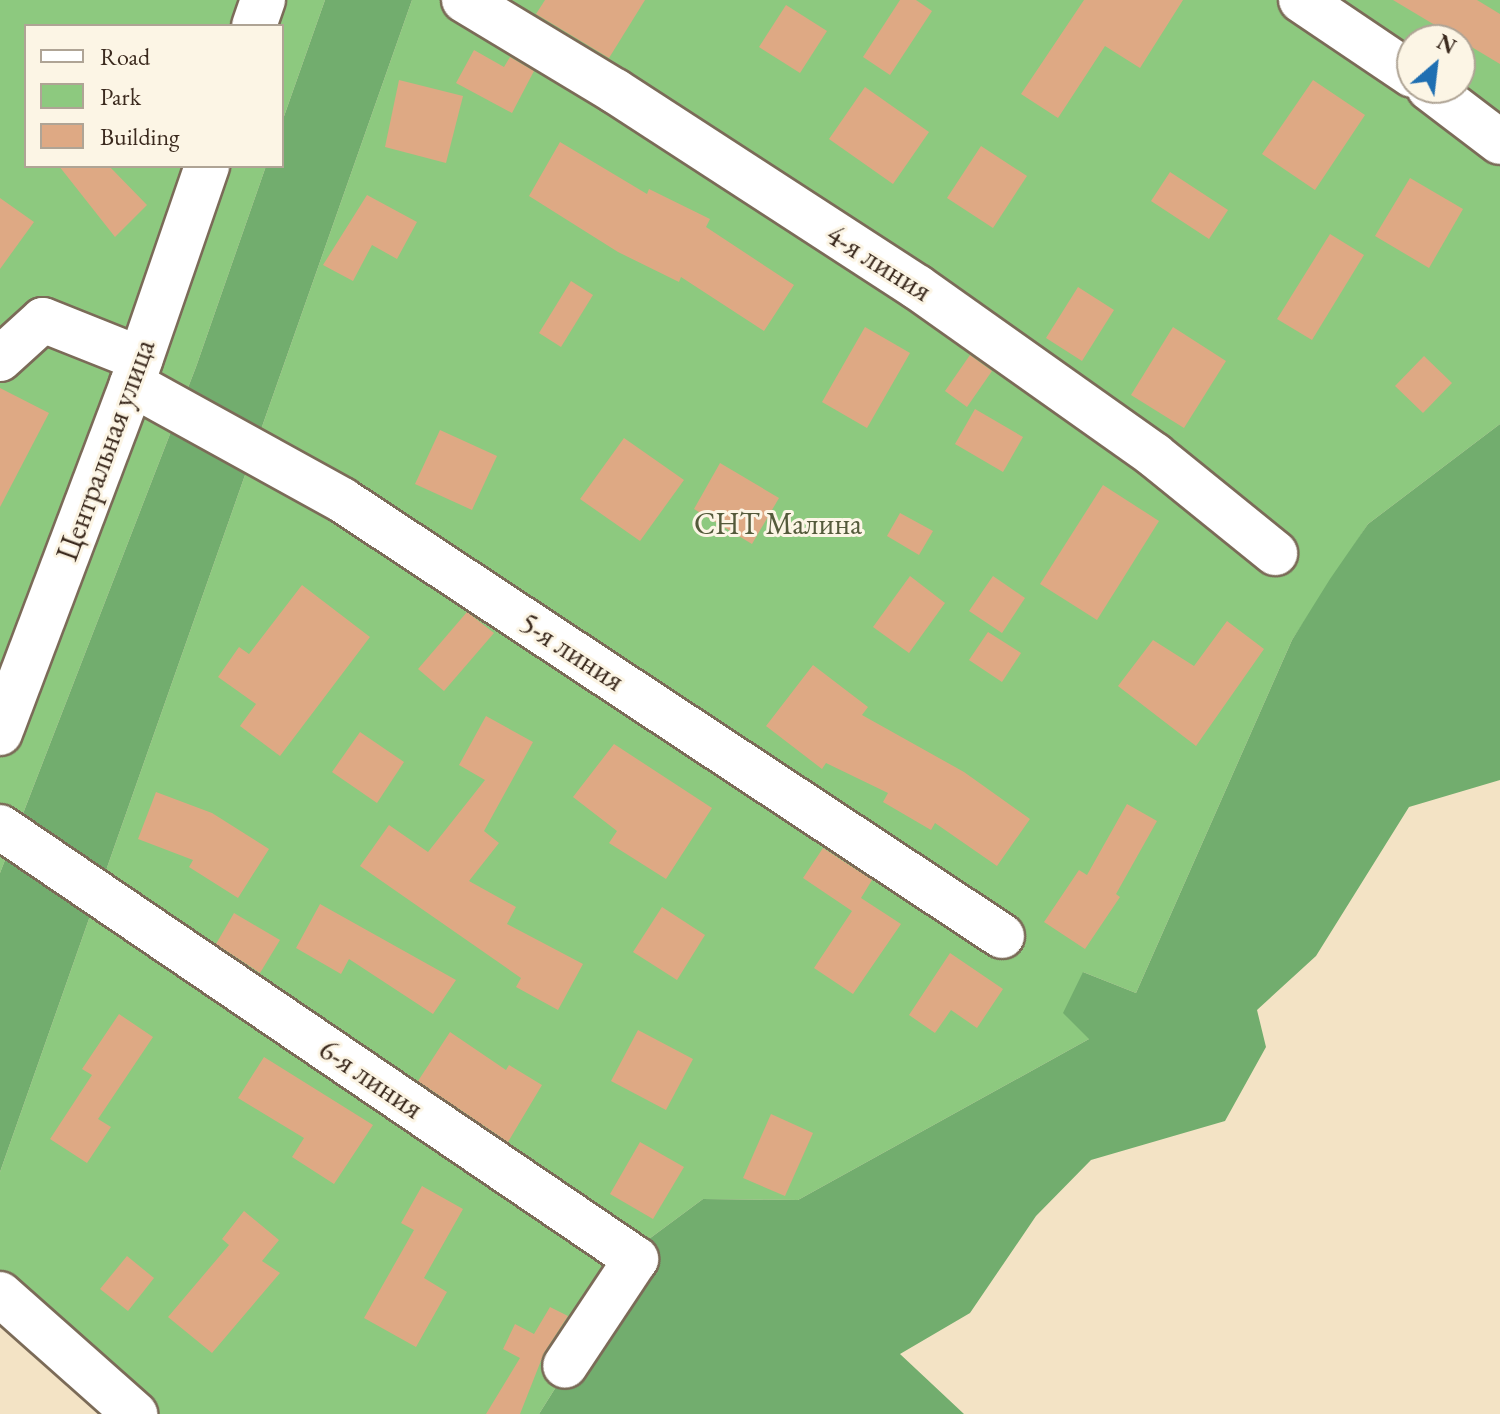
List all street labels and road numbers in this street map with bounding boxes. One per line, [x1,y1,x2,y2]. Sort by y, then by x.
street label: 4-я линия [820,217,938,309]
street label: Центральная улица [49,334,163,566]
street label: 5-я линия [513,605,631,699]
street label: 6-я линия [312,1031,430,1127]

